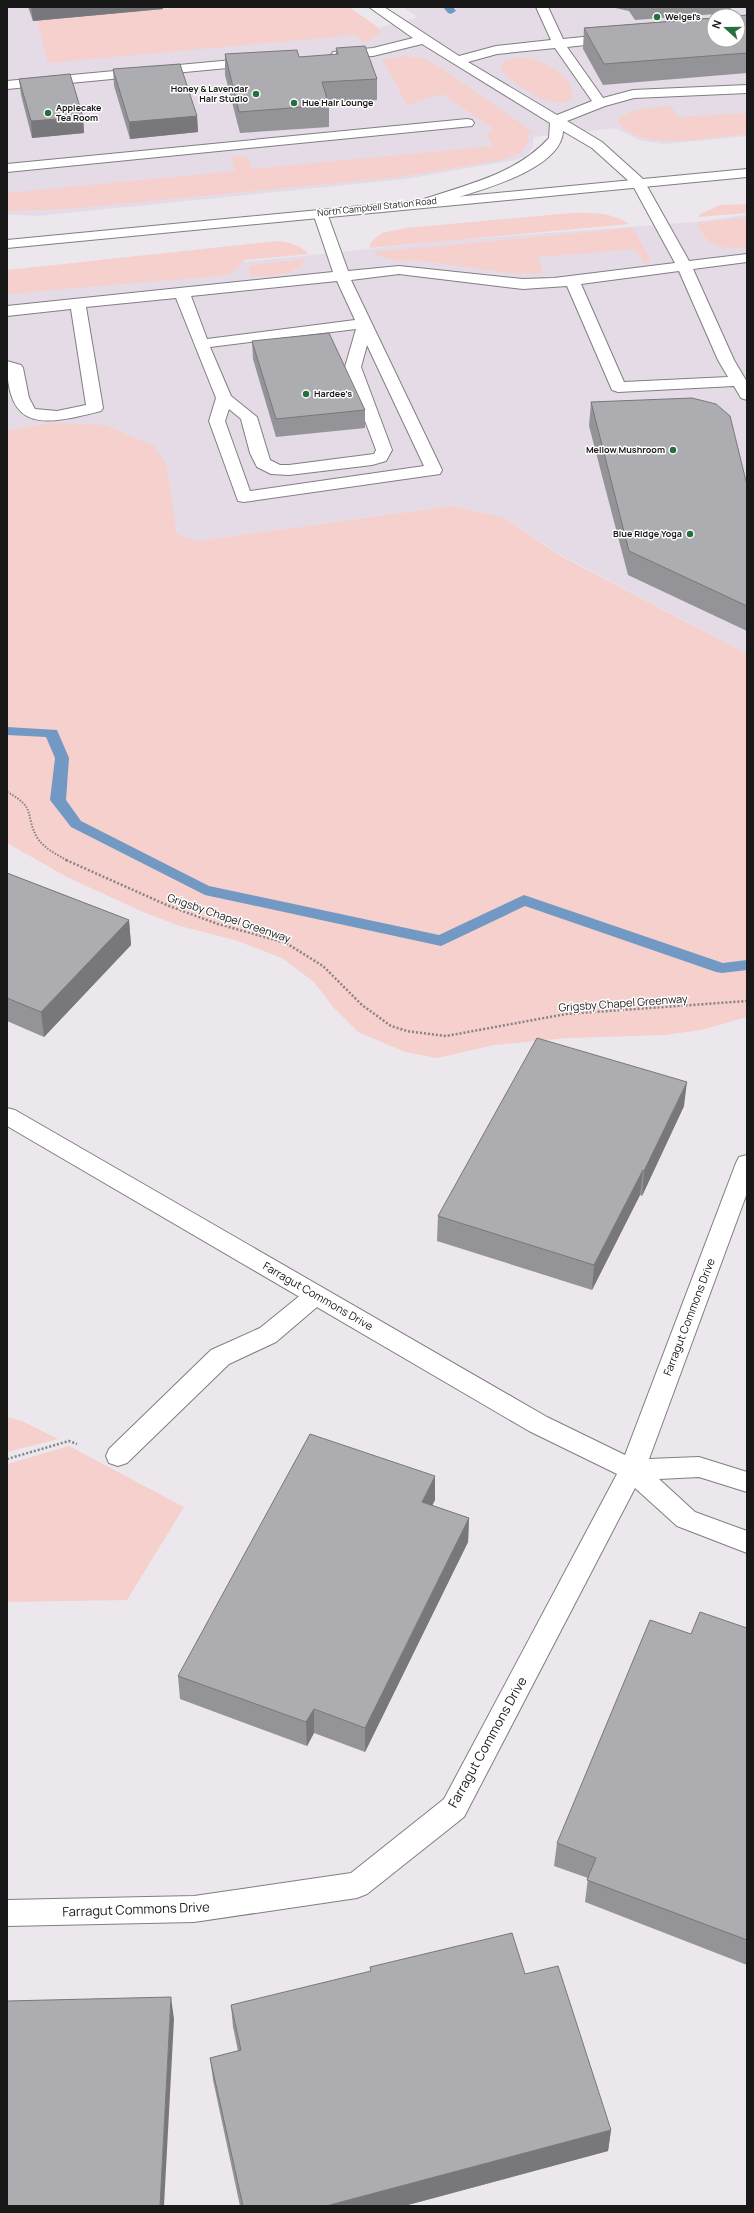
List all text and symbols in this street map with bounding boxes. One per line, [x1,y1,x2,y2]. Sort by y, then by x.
north arrow [706,8,746,48]
place label: Weigel's [665,10,701,23]
marker: Weigel's [652,12,662,22]
text: N [708,18,725,31]
place label: Honey & Lavendar Hair Studio [171,82,248,105]
marker: Honey & Lavendar Hair Studio [251,89,261,99]
place label: Hue Hair Lounge [302,96,374,109]
marker: Hue Hair Lounge [289,98,299,108]
place label: Applecake Tea Room [56,101,102,124]
marker: Applecake Tea Room [43,108,53,118]
street label: North Campbell Station Road [317,194,437,219]
place label: Hardee's [314,387,352,400]
marker: Hardee's [301,389,311,399]
place label: Mellow Mushroom [586,443,665,456]
marker: Mellow Mushroom [668,445,678,455]
place label: Blue Ridge Yoga [613,527,682,540]
marker: Blue Ridge Yoga [685,529,695,539]
street label: Grigsby Chapel Greenway [165,889,293,946]
street label: Grigsby Chapel Greenway [558,990,688,1015]
street label: Farragut Commons Drive [659,1255,718,1378]
street label: Farragut Commons Drive [261,1258,376,1334]
street label: Farragut Commons Drive [443,1673,531,1811]
street label: Farragut Commons Drive [62,1897,210,1921]

